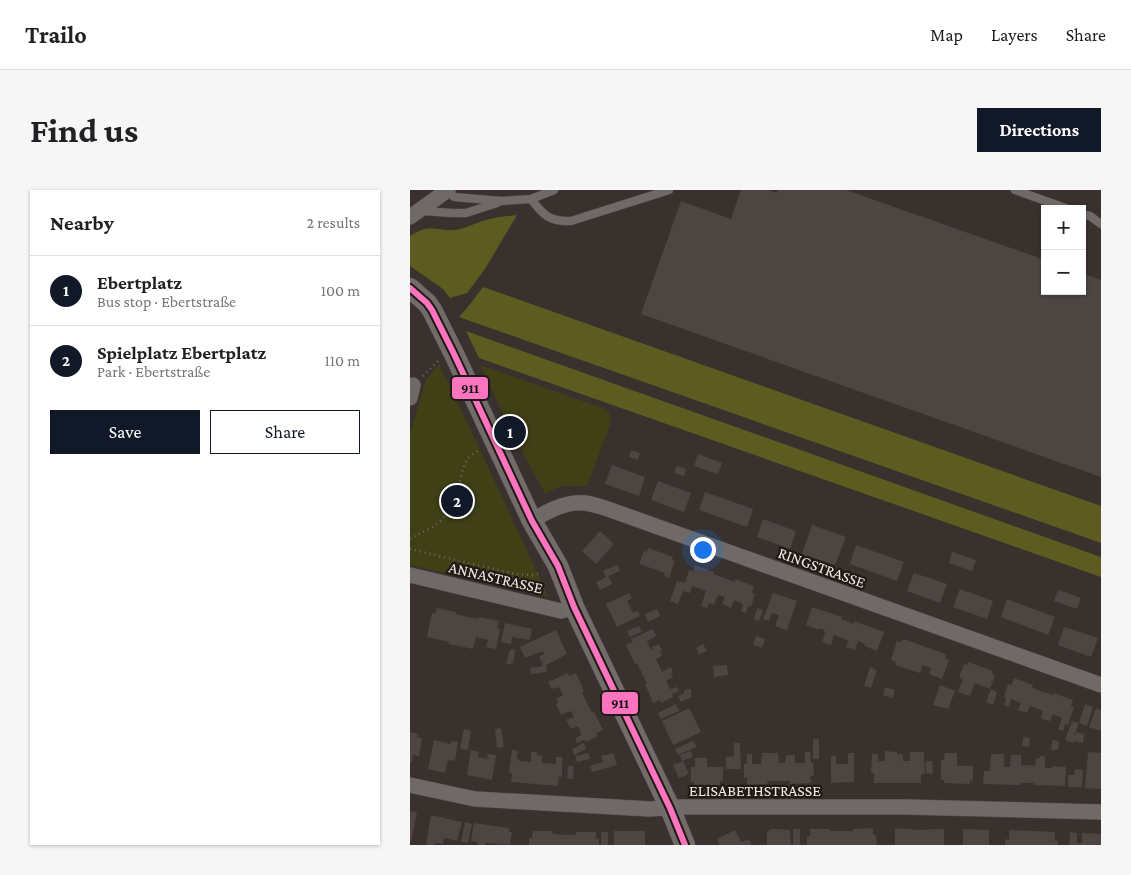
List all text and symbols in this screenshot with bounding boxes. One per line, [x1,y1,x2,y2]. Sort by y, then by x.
text: Trailo [25,21,87,48]
text: Map [930,25,963,45]
text: Layers [991,25,1038,45]
text: Share [1066,25,1106,45]
button: Directions [977,108,1101,152]
text: Find us [30,111,138,150]
map controls [1041,205,1086,295]
button: + [1041,205,1086,250]
text: Nearby [50,211,114,235]
text: 2 results [307,214,360,231]
button: − [1041,250,1086,295]
text: Ebertplatz [97,272,182,293]
text: 1 [63,282,69,299]
text: 100 m [321,282,360,299]
text: Bus stop · Ebertstraße [97,293,236,310]
text: Spielplatz Ebertplatz [97,342,266,363]
text: 2 [62,352,70,369]
text: 110 m [324,352,360,369]
text: Park · Ebertstraße [97,363,210,380]
line badge: 911 [451,376,489,400]
text: 911 [461,380,479,396]
button: Save [50,410,200,454]
button: Share [210,410,360,454]
pin: 1 [494,413,526,451]
pin: 2 [441,482,473,520]
your location [690,537,716,563]
street label: RINGSTRASSE [776,544,868,591]
street label: ANNASTRASSE [447,558,545,597]
line badge: 911 [601,691,639,715]
text: 911 [611,695,629,711]
street label: ELISABETHSTRASSE [689,782,821,799]

